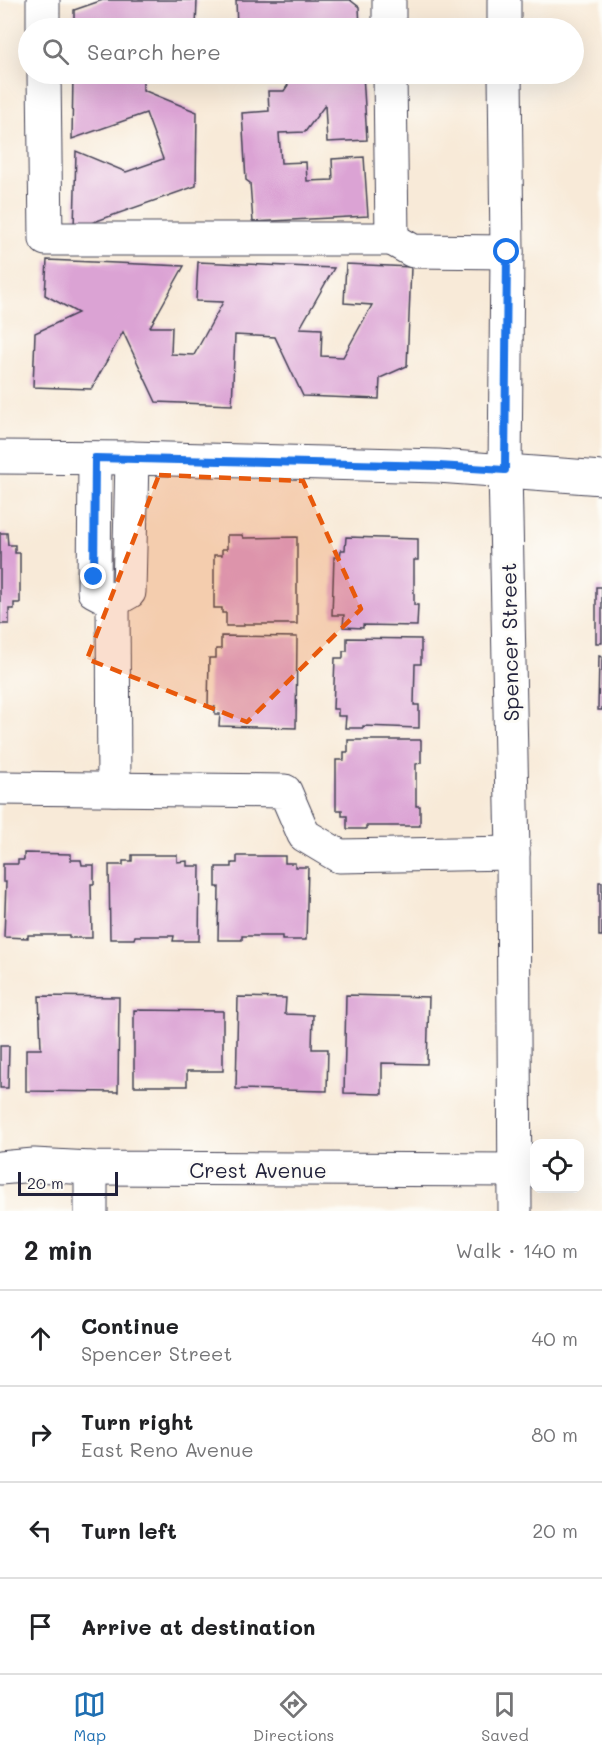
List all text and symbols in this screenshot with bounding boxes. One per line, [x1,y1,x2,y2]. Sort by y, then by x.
search box [18,18,584,84]
icon: search [39,35,72,68]
text: Search here [87,37,221,66]
route start [493,238,519,264]
street label: Spencer Street [494,562,524,722]
route end [80,563,106,589]
map controls [530,1139,584,1193]
button: locate [530,1139,584,1193]
street label: Crest Avenue [189,1156,327,1183]
scale bar [18,1169,118,1196]
text: 20 m [27,1172,64,1193]
text: 2 min [24,1233,92,1267]
text: Walk · 140 m [455,1237,578,1263]
text: Continue [81,1311,179,1340]
icon: ahead [24,1322,57,1355]
text: 40 m [532,1325,578,1351]
text: Spencer Street [81,1340,232,1366]
text: Turn right [81,1407,193,1436]
icon: right [24,1418,57,1451]
text: 80 m [531,1421,578,1447]
text: East Reno Avenue [81,1436,254,1462]
icon: left [24,1514,57,1547]
text: Turn left [81,1516,177,1545]
text: 20 m [532,1517,578,1543]
icon: arrive [24,1610,57,1643]
text: Arrive at destination [81,1612,316,1641]
tab: Map [73,1688,106,1745]
tab: Directions [253,1688,334,1745]
tab: Saved [481,1688,529,1745]

